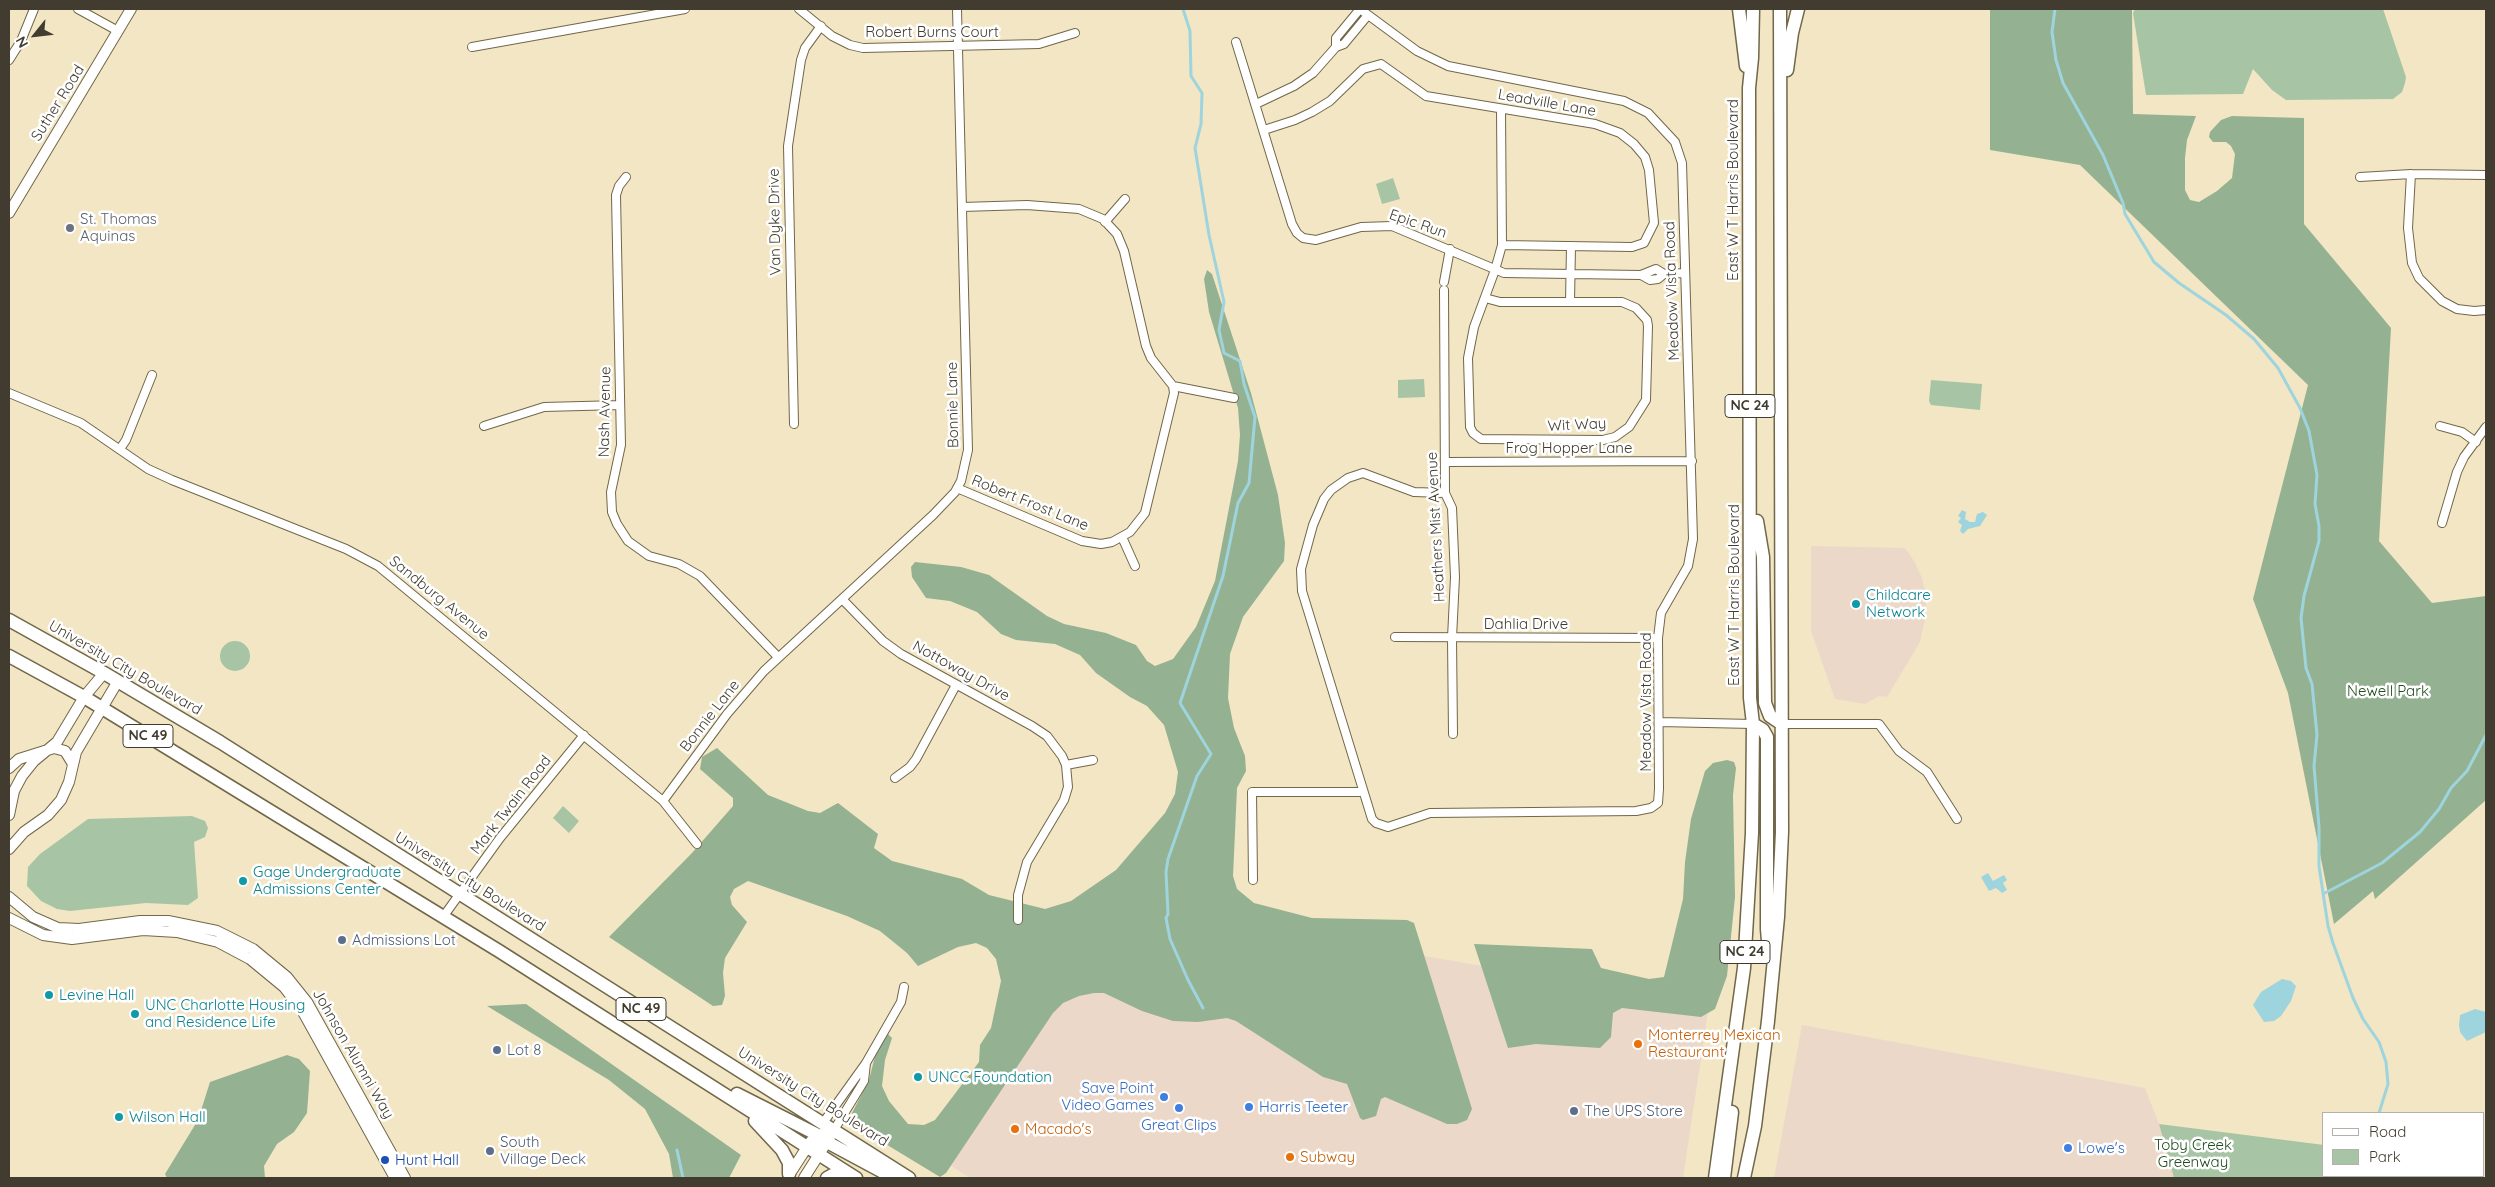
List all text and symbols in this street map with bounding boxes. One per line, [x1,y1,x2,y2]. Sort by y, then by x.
north arrow [10,10,60,60]
street label: Robert Burns Court [865,23,999,41]
text: N [12,33,32,51]
street label: Suther Road [28,62,88,144]
street label: Leadville Lane [1497,86,1597,120]
street label: East W T Harris Boulevard [1724,99,1742,281]
street label: Van Dyke Drive [765,168,785,276]
street label: Epic Run [1387,206,1449,242]
place label: St. Thomas Aquinas [80,210,157,245]
street label: Meadow Vista Road [1661,221,1683,361]
marker: St. Thomas Aquinas [64,222,76,234]
street label: Bonnie Lane [943,362,963,448]
street label: Nash Avenue [595,366,615,458]
road number: NC 24 [1725,394,1775,418]
street label: Wit Way [1547,414,1607,436]
street label: Frog Hopper Lane [1506,439,1632,457]
street label: Heathers Mist Avenue [1423,451,1449,603]
street label: Robert Frost Lane [969,471,1091,535]
street label: East W T Harris Boulevard [1725,504,1743,686]
street label: Sandburg Avenue [385,552,493,644]
place label: Childcare Network [1866,586,1931,621]
marker: Childcare Network [1850,598,1862,610]
street label: Dahlia Drive [1484,615,1568,633]
street label: University City Boulevard [45,617,205,719]
street label: Meadow Vista Road [1637,632,1655,772]
street label: Nottoway Drive [909,637,1013,705]
street label: Bonnie Lane [676,677,744,755]
park label: Newell Park [2347,682,2429,700]
road number: NC 49 [123,724,173,748]
street label: Mark Twain Road [467,752,555,858]
street label: University City Boulevard [391,828,549,936]
place label: Gage Undergraduate Admissions Center [253,863,401,898]
marker: Gage Undergraduate Admissions Center [237,875,249,887]
place label: Admissions Lot [352,931,456,949]
marker: Admissions Lot [336,934,348,946]
road number: NC 24 [1720,940,1770,964]
place label: Levine Hall [59,986,135,1004]
street label: Johnson Alumni Way [308,986,398,1122]
marker: Levine Hall [43,989,55,1001]
place label: UNC Charlotte Housing and Residence Life [145,996,305,1031]
road number: NC 49 [616,998,666,1021]
marker: UNC Charlotte Housing and Residence Life [129,1008,141,1020]
place label: Monterrey Mexican Restaurant [1648,1026,1781,1061]
marker: Monterrey Mexican Restaurant [1632,1038,1644,1050]
place label: Lot 8 [507,1041,541,1059]
street label: University City Boulevard [734,1043,892,1151]
marker: Lot 8 [491,1044,503,1056]
place label: UNCC Foundation [928,1068,1052,1086]
marker: UNCC Foundation [912,1071,924,1083]
place label: Save Point Video Games [1061,1079,1154,1114]
marker: Save Point Video Games [1158,1091,1170,1103]
place label: Harris Teeter [1259,1098,1348,1116]
marker: Harris Teeter [1243,1101,1255,1113]
marker: Great Clips [1173,1102,1185,1114]
place label: The UPS Store [1584,1102,1683,1120]
marker: The UPS Store [1568,1105,1580,1117]
place label: Wilson Hall [129,1108,206,1126]
marker: Wilson Hall [113,1111,125,1123]
legend [2322,1112,2485,1177]
place label: Great Clips [1141,1116,1217,1134]
place label: Macado's [1025,1120,1091,1138]
text: Road [2369,1122,2406,1141]
marker: Macado's [1009,1123,1021,1135]
place label: South Village Deck [500,1133,586,1168]
park label: Toby Creek Greenway [2154,1136,2232,1171]
place label: Lowe's [2078,1139,2125,1157]
marker: Lowe's [2062,1142,2074,1154]
marker: South Village Deck [484,1145,496,1157]
text: Park [2369,1147,2401,1166]
place label: Subway [1300,1148,1355,1166]
place label: Hunt Hall [395,1151,459,1169]
marker: Subway [1284,1151,1296,1163]
marker: Hunt Hall [379,1154,391,1166]

